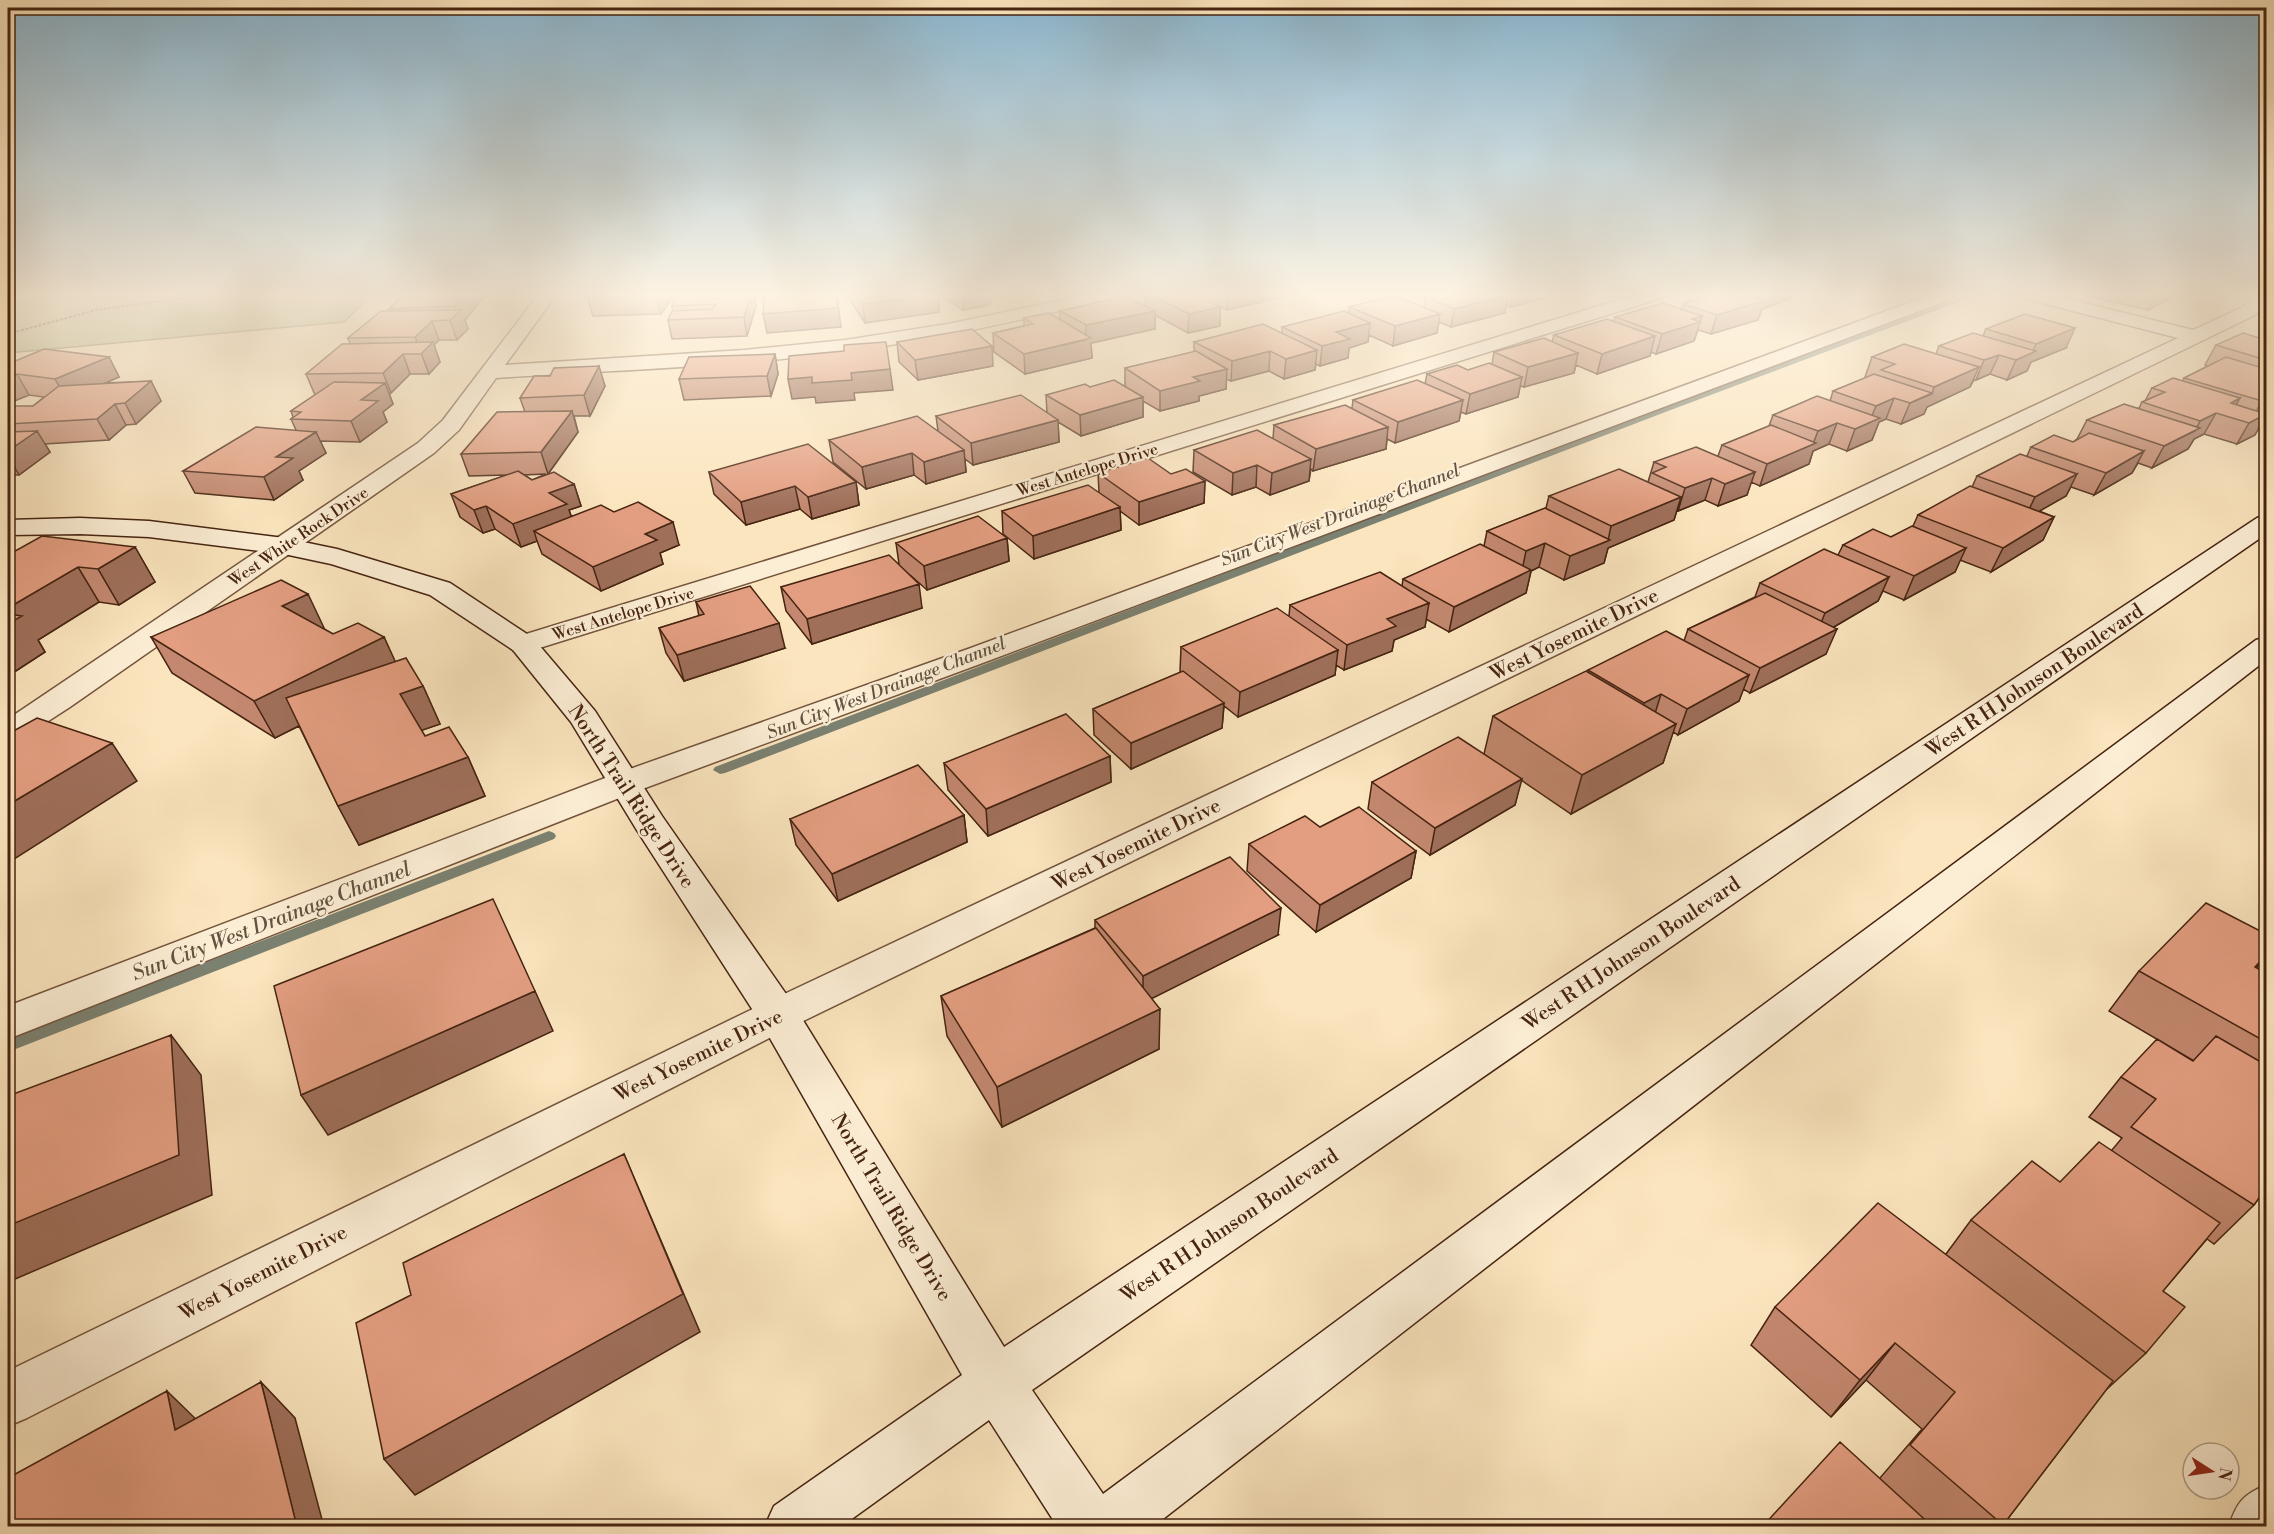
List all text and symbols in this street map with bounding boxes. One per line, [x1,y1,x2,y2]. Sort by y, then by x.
street label: West Antelope Drive [1013,439,1160,501]
water label: Sun City West Drainage Channel [1217,459,1463,572]
street label: West White Rock Drive [224,483,372,592]
street label: West Antelope Drive [549,583,696,645]
street label: West Yosemite Drive [1485,584,1663,688]
street label: West R H Johnson Boulevard [1920,599,2149,764]
water label: Sun City West Drainage Channel [763,632,1009,745]
street label: North Trail Ridge Drive [562,700,700,893]
street label: West Yosemite Drive [1047,794,1225,898]
water label: Sun City West Drainage Channel [128,857,415,987]
street label: West R H Johnson Boulevard [1517,872,1746,1037]
street label: West Yosemite Drive [609,1005,787,1109]
street label: North Trail Ridge Drive [825,1110,957,1306]
street label: West R H Johnson Boulevard [1115,1144,1344,1309]
street label: West Yosemite Drive [175,1220,352,1327]
north arrow [2181,1441,2241,1501]
text: N [2214,1466,2236,1483]

